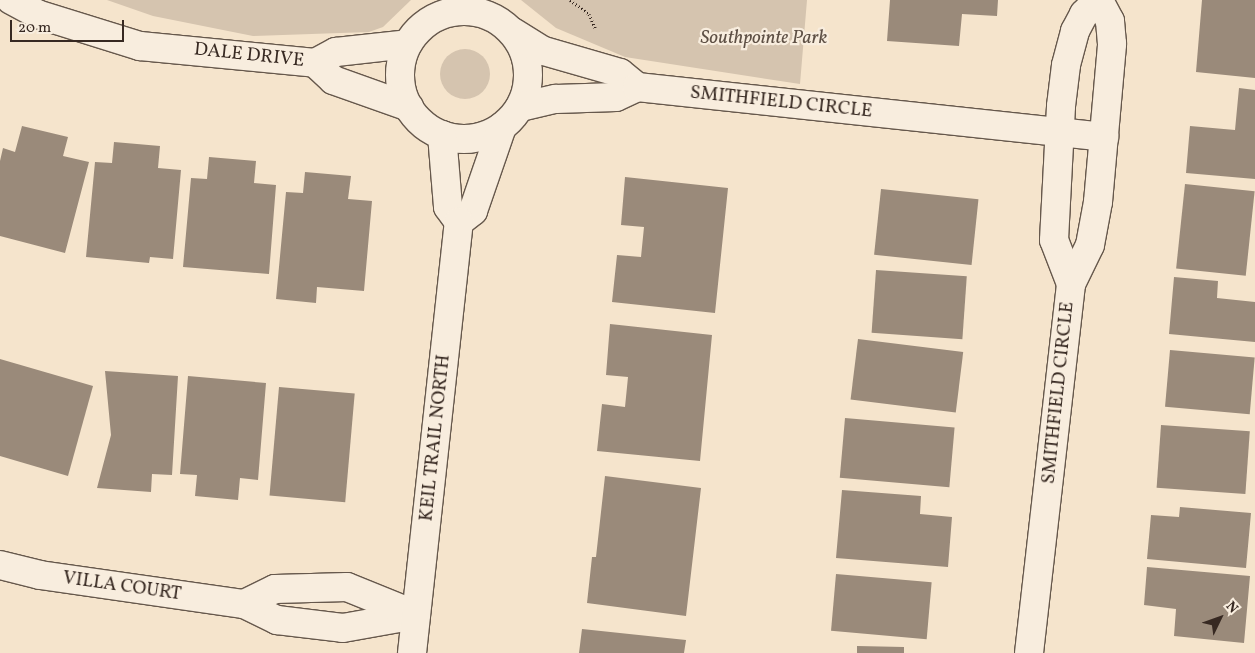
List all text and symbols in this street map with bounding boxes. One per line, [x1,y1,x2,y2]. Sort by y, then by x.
scale bar [12,10,126,42]
text: 20 m [18,18,51,39]
park label: Southpointe Park [701,28,827,50]
street label: DALE DRIVE [193,39,305,73]
street label: SMITHFIELD CIRCLE [689,82,873,124]
street label: SMITHFIELD CIRCLE [1038,301,1080,485]
street label: KEIL TRAIL NORTH [416,353,456,523]
street label: VILLA COURT [61,567,183,607]
north arrow [1195,593,1245,643]
text: N [1221,597,1242,618]

